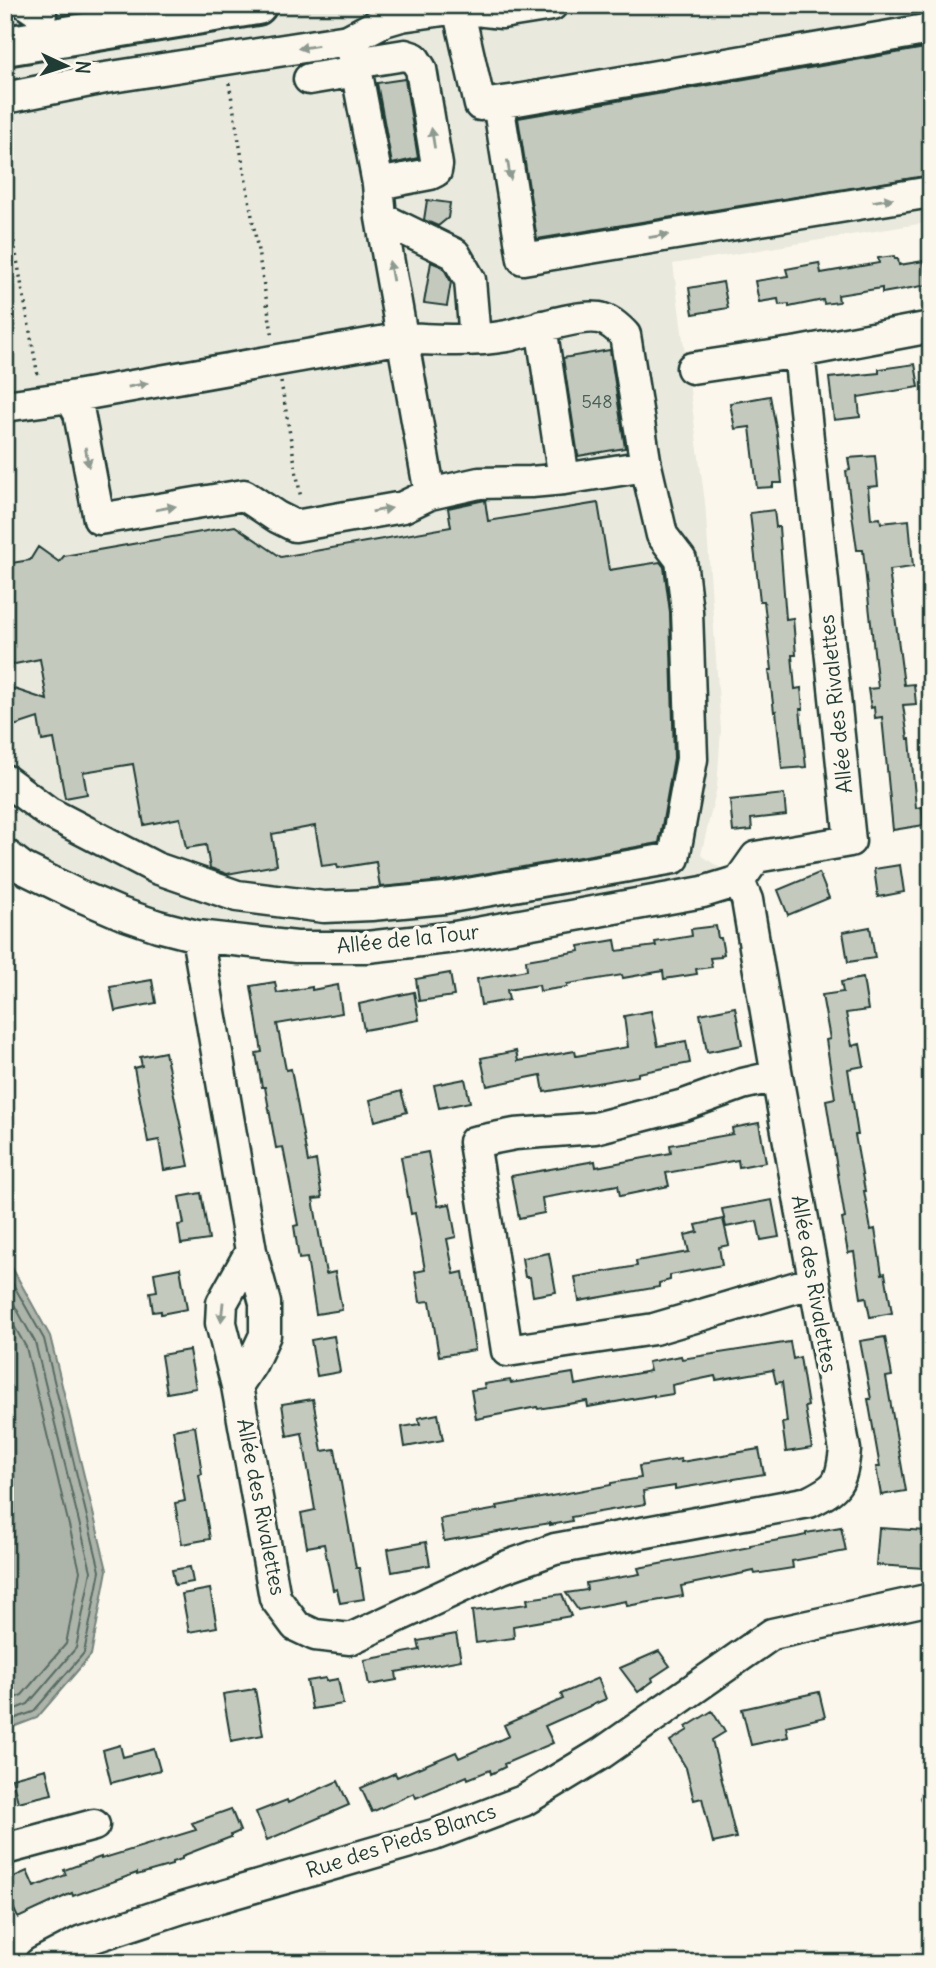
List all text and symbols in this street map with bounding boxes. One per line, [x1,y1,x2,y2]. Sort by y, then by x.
north arrow [32,32,102,102]
one-way arrow [297,41,319,52]
text: N [71,60,95,75]
one-way arrow [427,127,438,149]
one-way arrow [504,159,515,181]
one-way arrow [872,194,894,205]
one-way arrow [648,231,670,242]
one-way arrow [385,260,396,282]
one-way arrow [127,379,149,390]
house number: 548 [581,390,613,413]
one-way arrow [82,446,93,468]
one-way arrow [155,502,177,513]
one-way arrow [371,504,393,515]
street label: Allée des Rivalettes [813,613,858,795]
street label: Allée de la Tour [335,918,481,959]
street label: Allée des Rivalettes [786,1193,843,1375]
one-way arrow [216,1301,227,1323]
street label: Allée des Rivalettes [231,1416,292,1598]
street label: Rue des Pieds Blancs [302,1797,499,1884]

